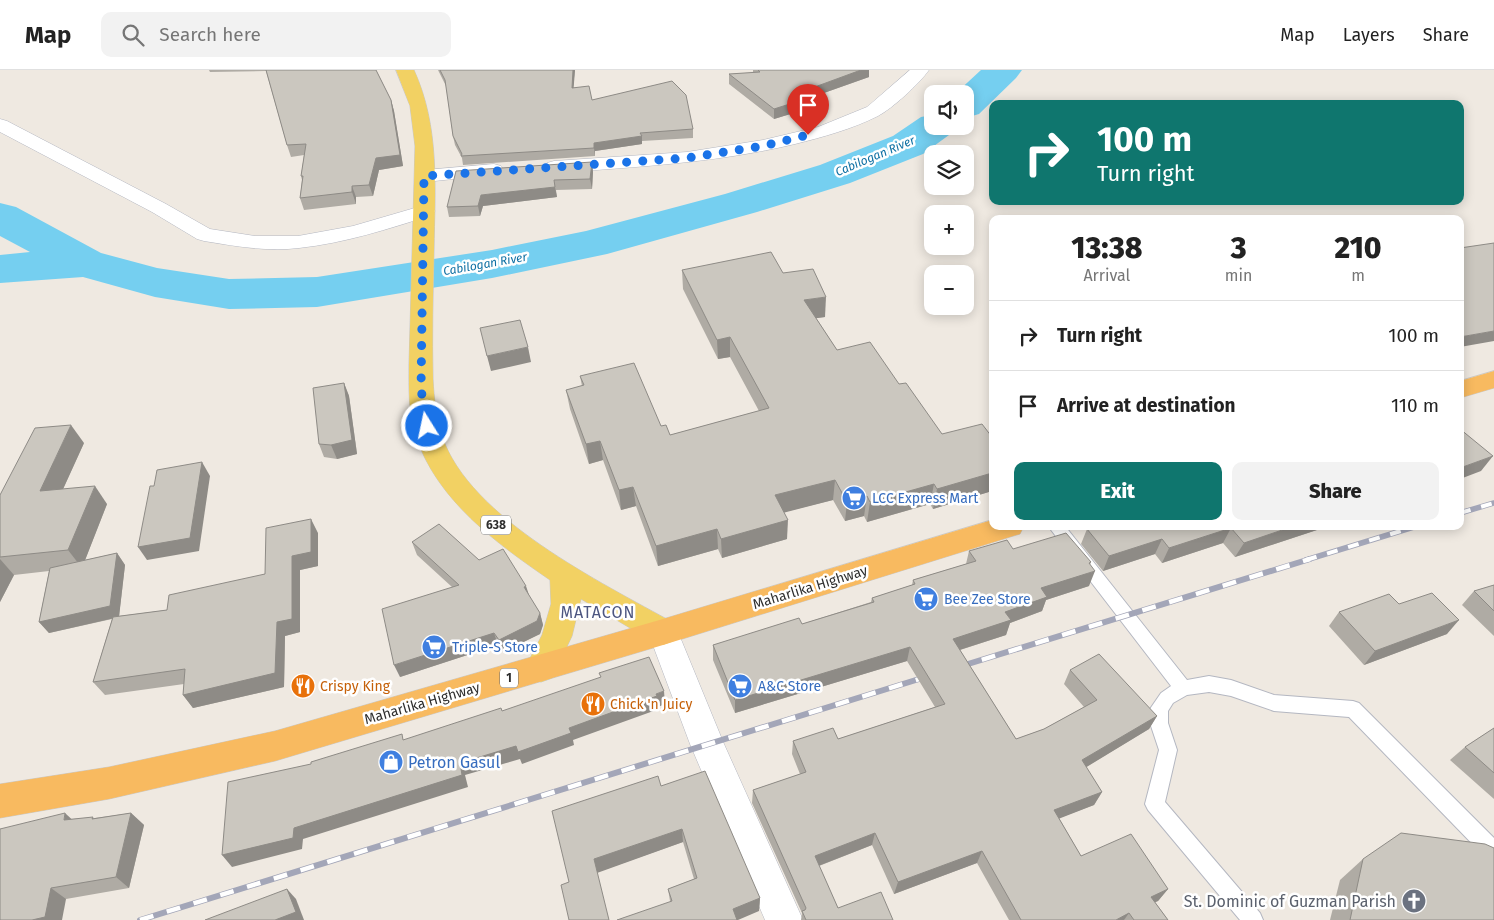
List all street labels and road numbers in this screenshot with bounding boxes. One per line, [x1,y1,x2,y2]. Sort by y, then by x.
road number: 638 [481,516,511,534]
street label: Maharlika Highway [751,562,870,613]
road number: 1 [500,668,518,688]
street label: Maharlika Highway [363,679,482,728]

